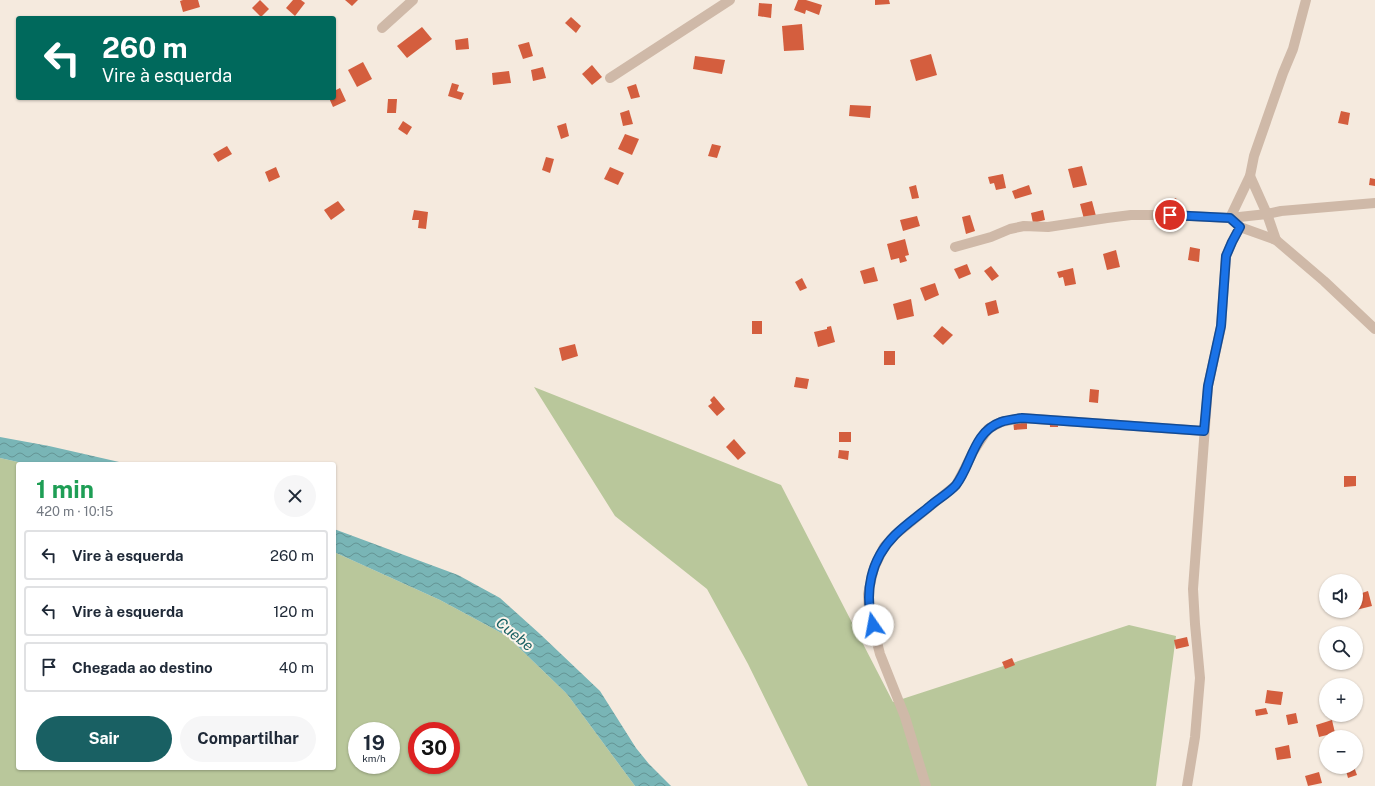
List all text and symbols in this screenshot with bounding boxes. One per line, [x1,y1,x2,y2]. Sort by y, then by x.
text: 260 m [102,31,188,64]
icon: left [36,32,88,84]
text: Vire à esquerda [102,65,232,86]
pin [1153,198,1187,232]
icon: arrive [1159,204,1181,226]
text: 1 min [36,475,94,503]
button: close [274,475,316,517]
text: 420 m · 10:15 [36,504,113,519]
icon: left [38,544,60,566]
text: Vire à esquerda [72,547,184,564]
text: 260 m [270,547,314,564]
map controls [1319,574,1363,774]
button: sound [1319,574,1363,618]
icon: left [38,600,60,622]
text: Vire à esquerda [72,603,184,620]
text: 120 m [273,603,314,620]
position arrow [852,604,894,646]
water label: Cuebe [493,614,537,654]
button: search [1319,626,1363,670]
icon: arrive [38,656,60,678]
text: Chegada ao destino [72,659,213,676]
text: 40 m [279,659,314,676]
button: + [1319,678,1363,722]
button: Sair [36,716,172,762]
button: Compartilhar [180,716,316,762]
speed limit sign: 30 [408,722,460,774]
button: − [1319,730,1363,774]
text: 19 [363,731,385,755]
text: km/h [362,752,386,764]

